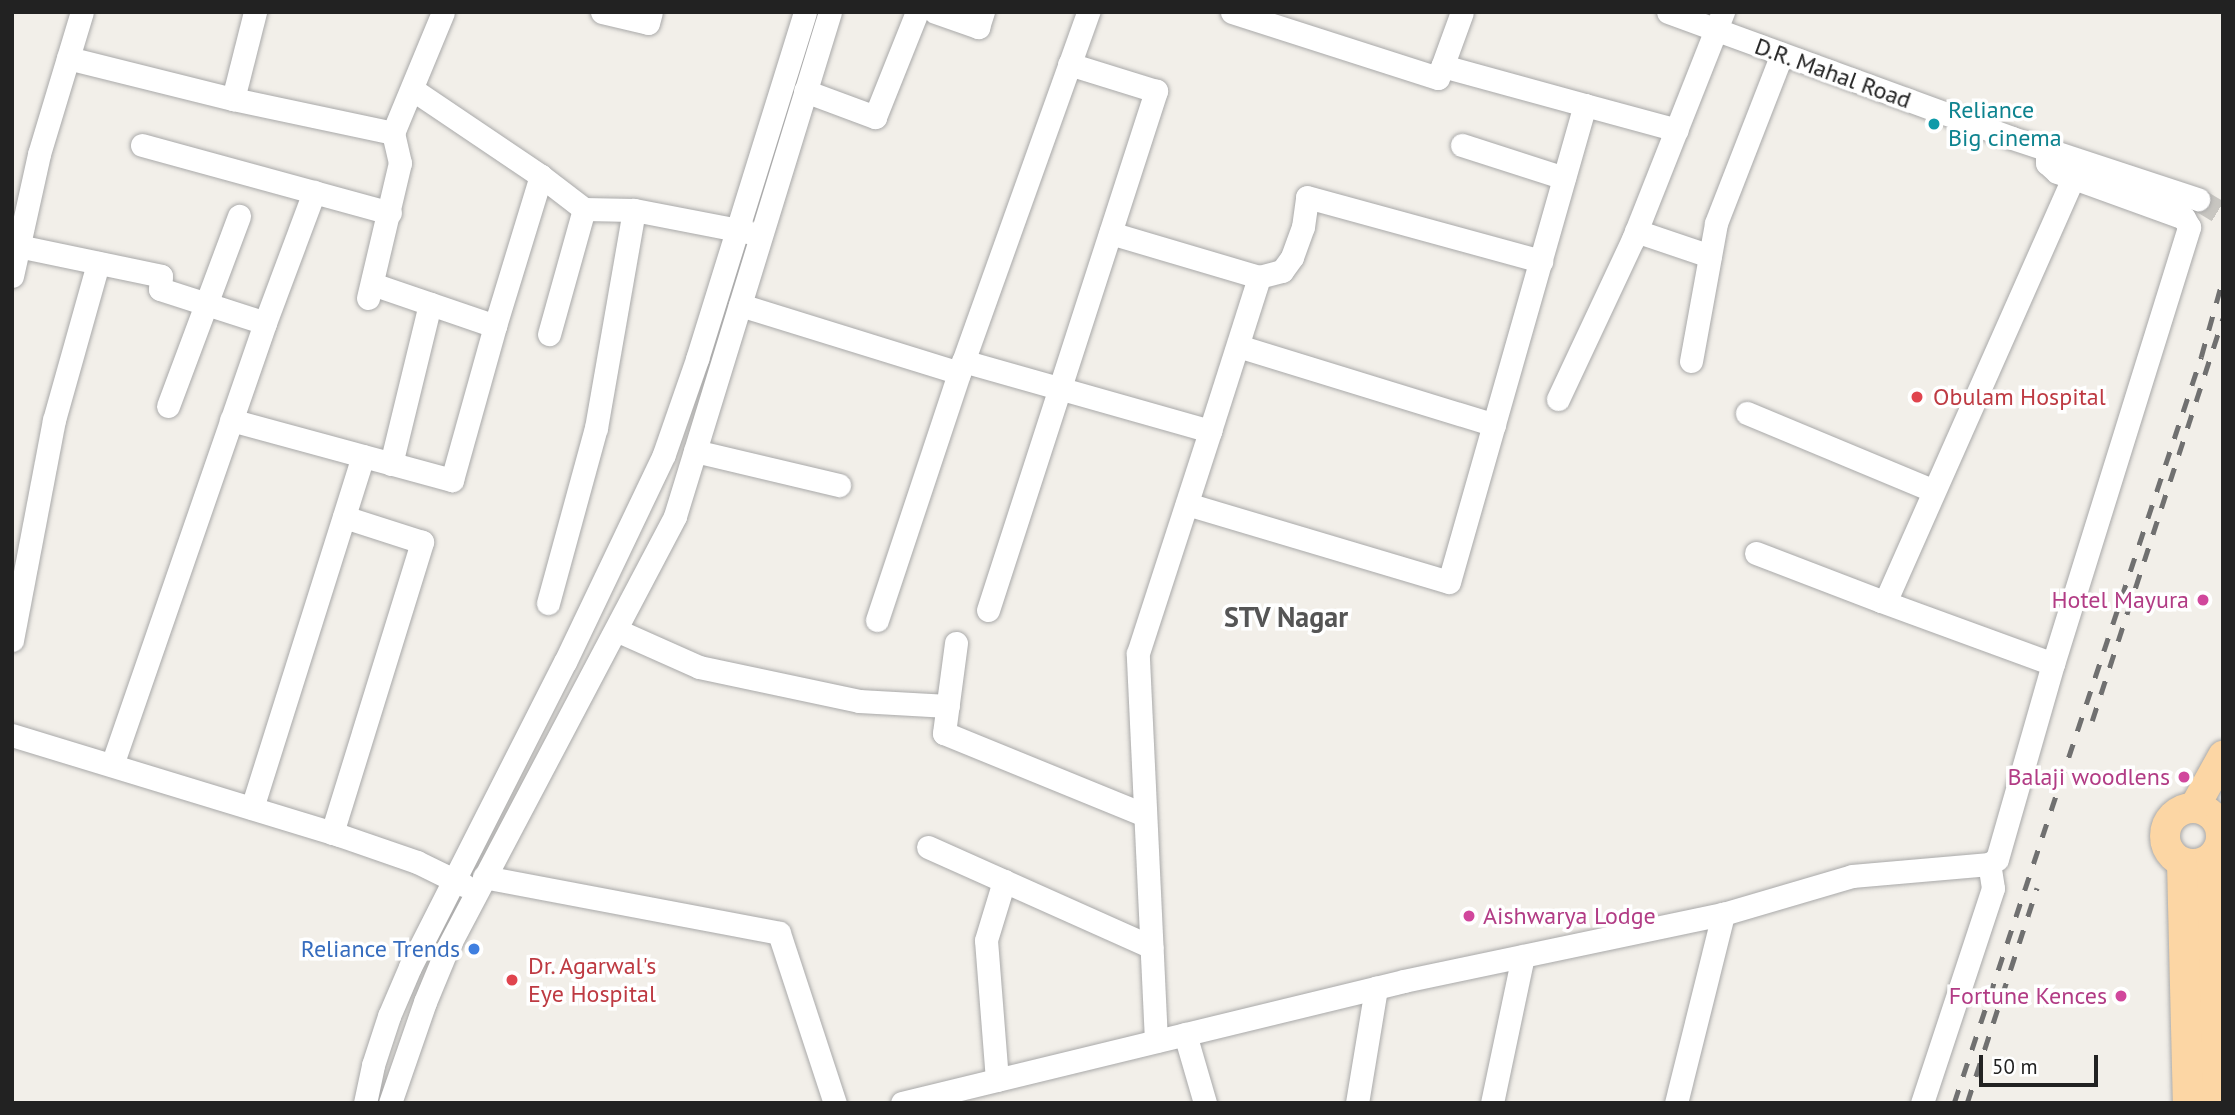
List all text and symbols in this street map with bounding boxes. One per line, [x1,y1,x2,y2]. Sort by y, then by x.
street label: D.R. Mahal Road [1750,31,1916,115]
place label: Reliance Big cinema [1948,96,2062,152]
marker: Reliance Big cinema [1926,116,1942,132]
place label: Obulam Hospital [1933,383,2106,411]
marker: Obulam Hospital [1907,387,1927,407]
place label: Hotel Mayura [2051,586,2189,614]
marker: Hotel Mayura [2195,592,2211,608]
district label: STV Nagar [1224,600,1348,634]
place label: Balaji woodlens [2007,763,2170,791]
marker: Balaji woodlens [2176,769,2192,785]
place label: Aishwarya Lodge [1483,902,1656,930]
marker: Aishwarya Lodge [1461,908,1477,924]
place label: Reliance Trends [300,935,460,963]
marker: Reliance Trends [466,941,482,957]
place label: Dr. Agarwal's Eye Hospital [528,952,659,1008]
marker: Dr. Agarwal's Eye Hospital [502,970,522,990]
place label: Fortune Kences [1949,982,2107,1010]
marker: Fortune Kences [2113,988,2129,1004]
scale bar [1983,1042,2102,1086]
text: 50 m [1992,1053,2038,1080]

